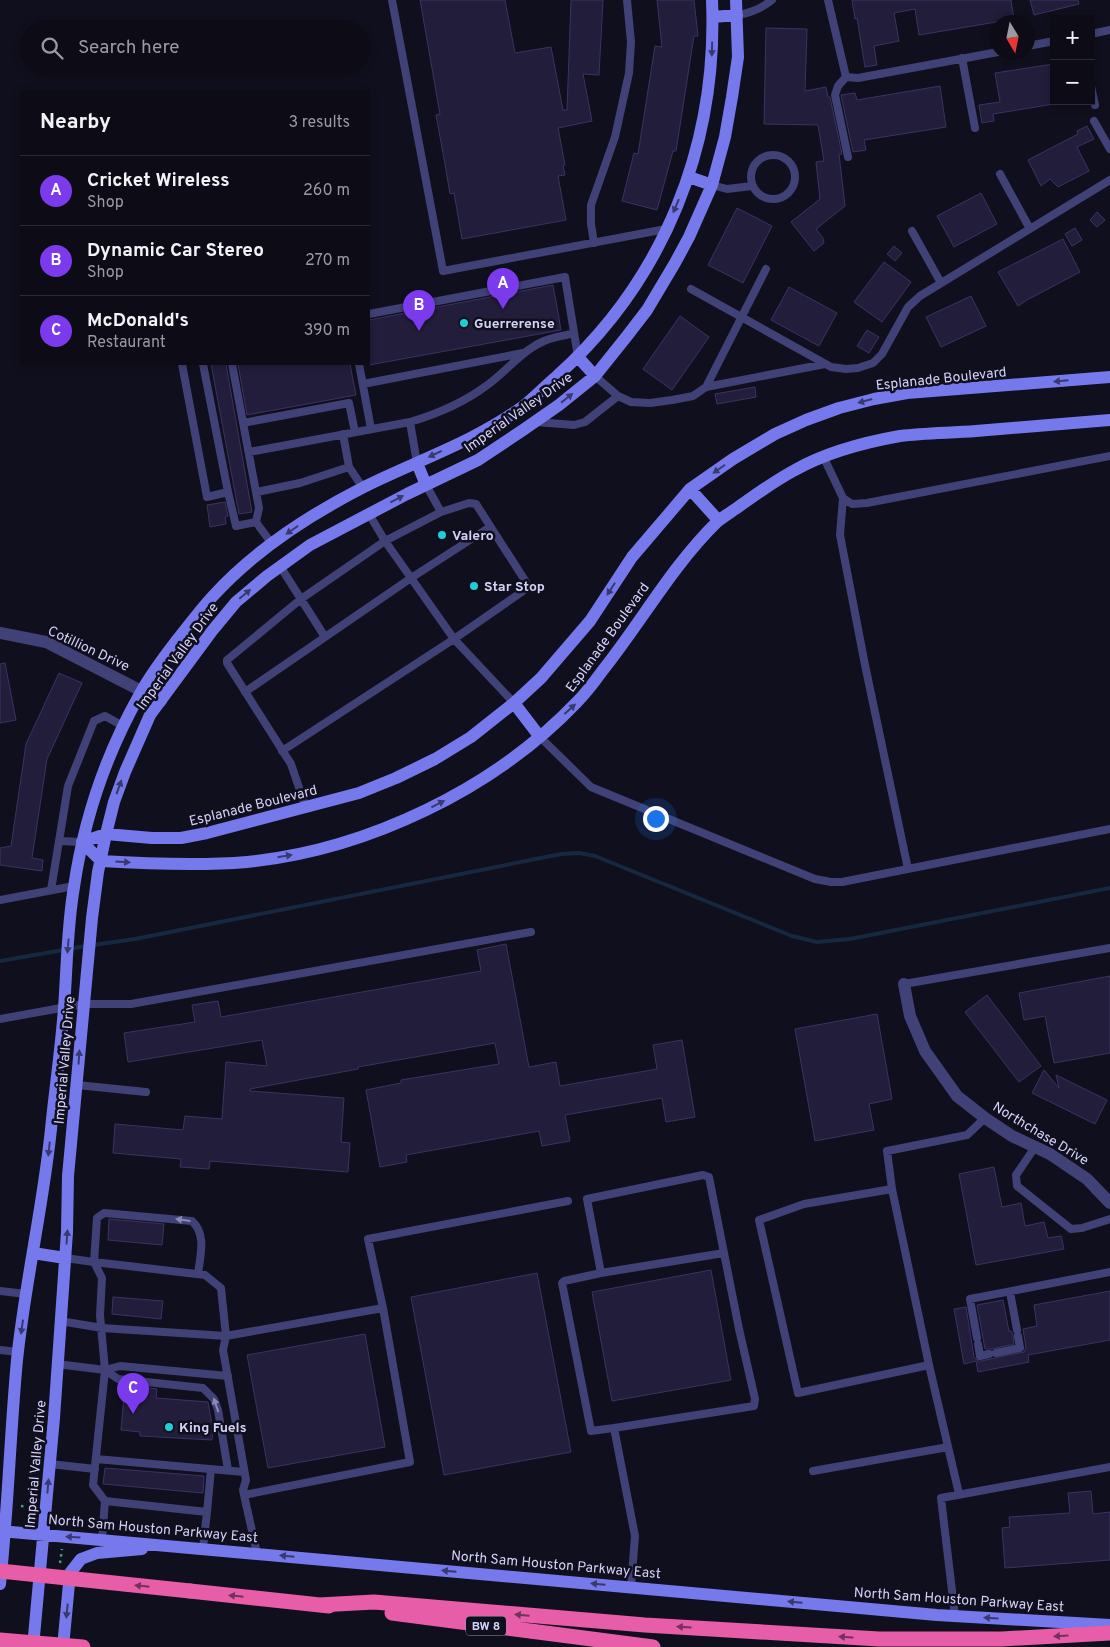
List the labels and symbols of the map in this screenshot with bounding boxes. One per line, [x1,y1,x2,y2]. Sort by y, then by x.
north arrow [990,15,1035,60]
one-way arrow [708,41,716,57]
one-way arrow [672,199,680,213]
pin: A [487,268,519,309]
pin: B [403,290,435,331]
place label: Guerrerense [474,316,555,333]
marker: Guerrerense [458,317,470,329]
street label: Esplanade Boulevard [875,364,1007,395]
street label: Imperial Valley Drive [461,369,576,457]
one-way arrow [1053,378,1069,386]
one-way arrow [560,393,573,404]
one-way arrow [858,397,873,405]
one-way arrow [428,450,442,458]
one-way arrow [712,464,726,474]
one-way arrow [390,495,404,503]
one-way arrow [285,525,299,535]
place label: Valero [452,528,494,545]
marker: Valero [436,529,448,541]
place label: Star Stop [484,579,545,596]
marker: Star Stop [468,580,480,592]
street label: Esplanade Boulevard [563,580,654,696]
one-way arrow [606,582,616,595]
one-way arrow [239,589,252,600]
street label: Imperial Valley Drive [134,600,223,714]
street label: Cotillion Drive [45,623,132,676]
one-way arrow [563,704,576,715]
one-way arrow [115,779,123,794]
street label: Esplanade Boulevard [188,782,319,831]
one-way arrow [431,800,445,808]
your location [643,806,669,832]
one-way arrow [277,852,293,860]
one-way arrow [115,859,131,867]
one-way arrow [64,938,72,954]
street label: Imperial Valley Drive [51,995,80,1125]
one-way arrow [76,1049,84,1065]
street label: Northchase Drive [989,1099,1091,1170]
one-way arrow [45,1142,53,1158]
one-way arrow [175,1215,191,1223]
one-way arrow [63,1229,71,1245]
one-way arrow [17,1319,25,1335]
pin: C [117,1373,149,1414]
one-way arrow [211,1398,219,1413]
street label: Imperial Valley Drive [22,1399,51,1529]
place label: King Fuels [179,1420,247,1437]
marker: King Fuels [163,1421,175,1433]
one-way arrow [44,1478,52,1494]
street label: North Sam Houston Parkway East [47,1512,259,1547]
one-way arrow [64,1533,80,1541]
street label: North Sam Houston Parkway East [450,1548,662,1583]
one-way arrow [279,1551,295,1559]
one-way arrow [440,1566,456,1574]
one-way arrow [590,1580,606,1588]
one-way arrow [133,1582,149,1590]
street label: North Sam Houston Parkway East [853,1585,1065,1616]
one-way arrow [228,1592,244,1600]
one-way arrow [786,1598,802,1606]
one-way arrow [62,1603,70,1619]
one-way arrow [514,1610,530,1618]
one-way arrow [983,1614,999,1622]
road number: BW 8 [466,1616,506,1635]
one-way arrow [676,1623,692,1631]
one-way arrow [838,1632,854,1640]
one-way arrow [1053,1632,1069,1640]

